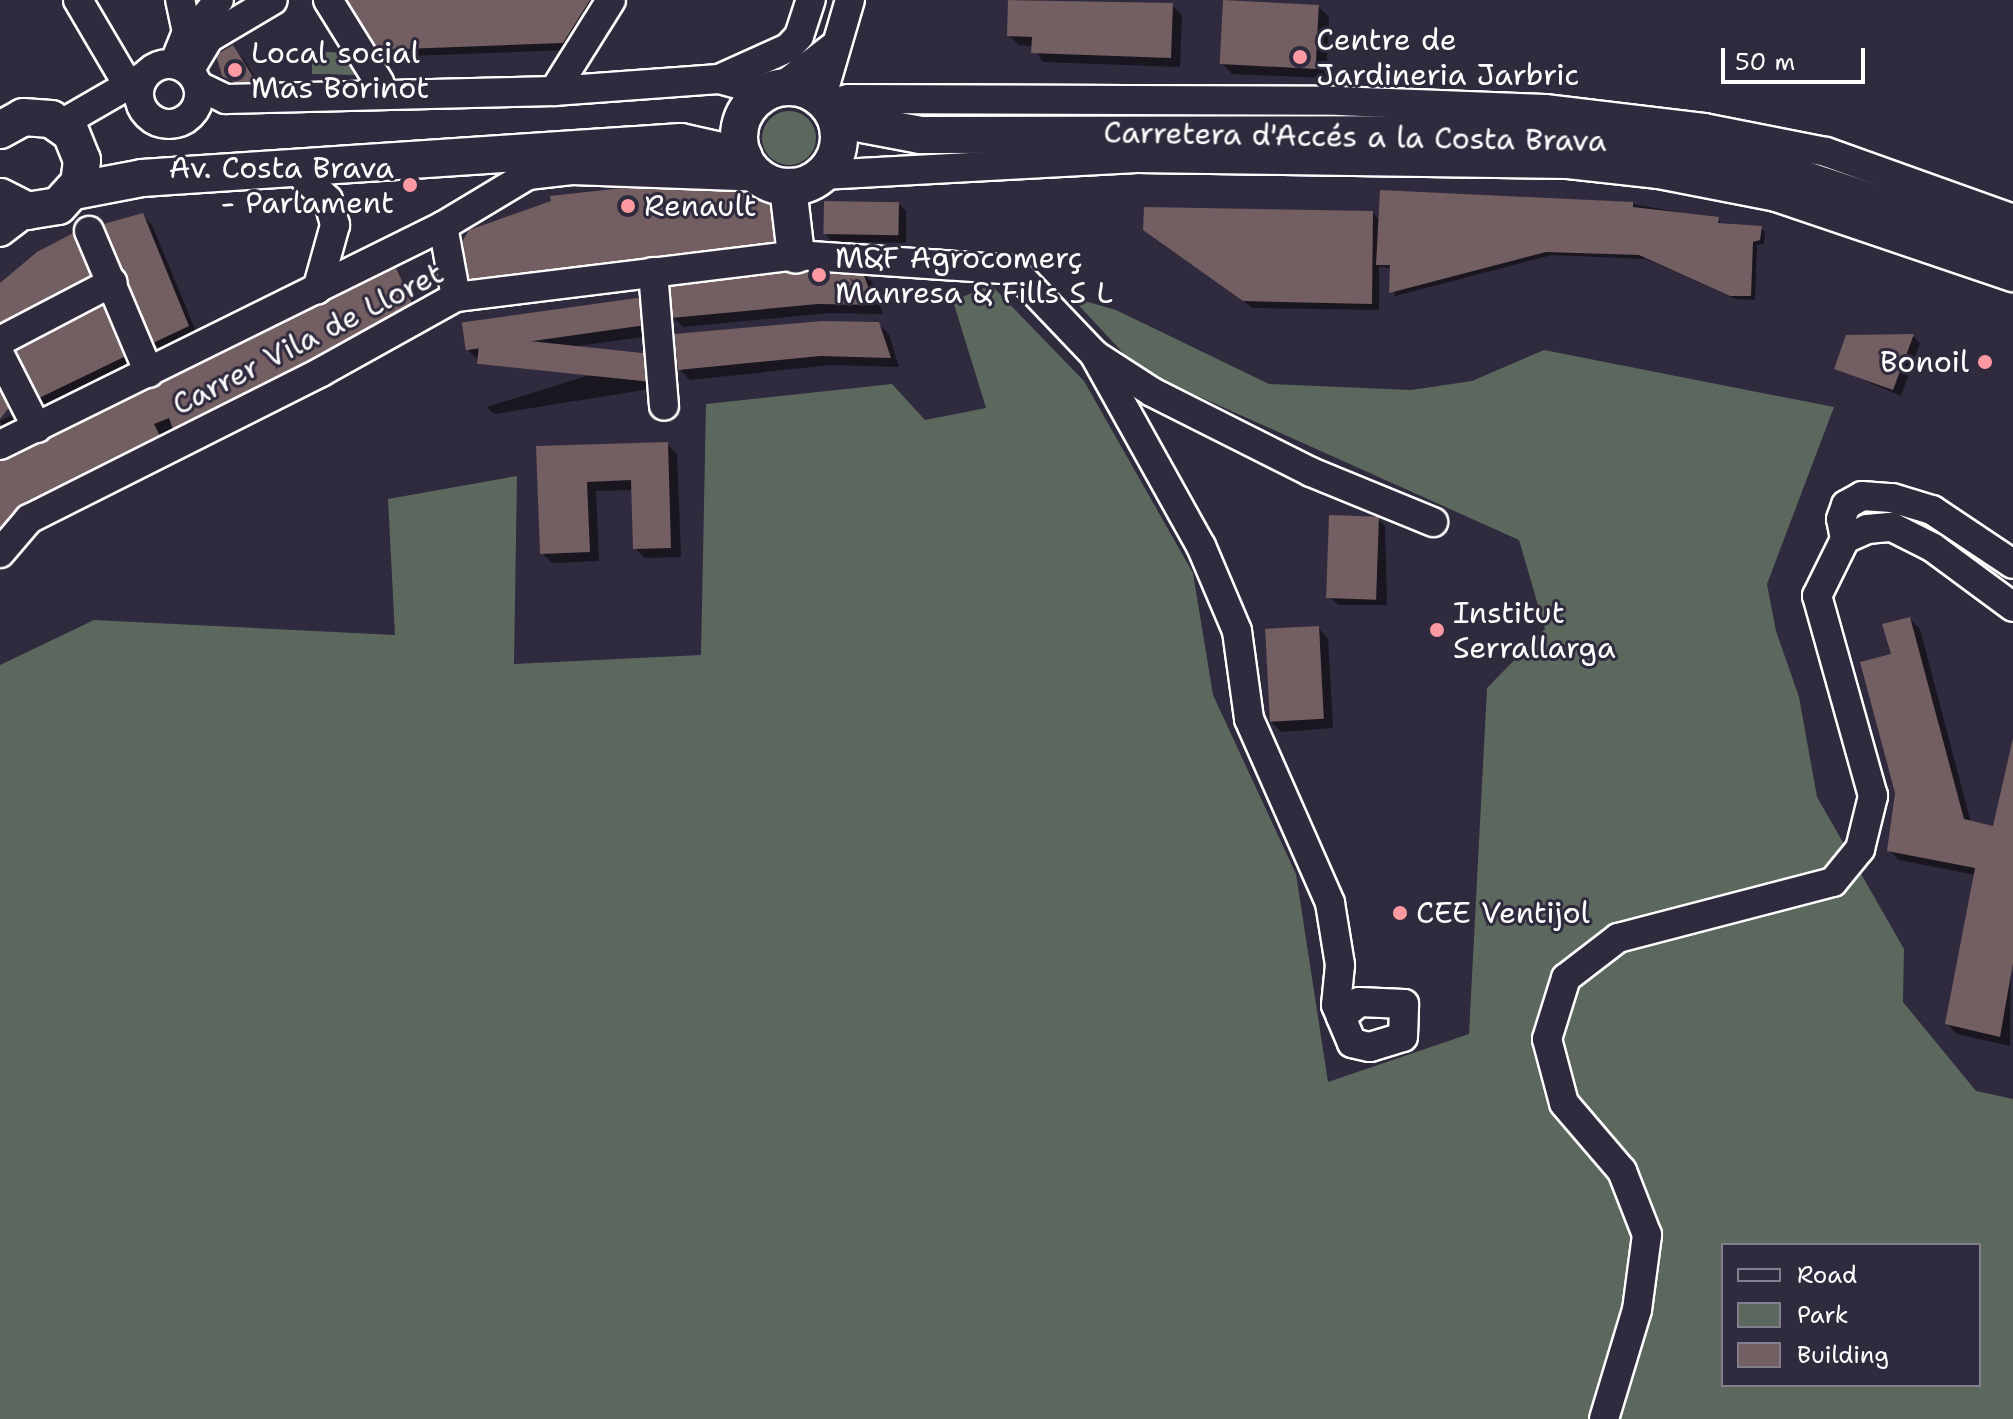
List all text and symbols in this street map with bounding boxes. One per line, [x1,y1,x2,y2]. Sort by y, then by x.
place label: Centre de Jardineria Jarbric [1316,22,1579,92]
scale bar [1725,32,1869,82]
place label: Local social Mas Borinot [251,35,429,106]
text: 50 m [1735,46,1795,78]
marker: Centre de Jardineria Jarbric [1291,48,1309,66]
marker: Local social Mas Borinot [226,61,244,79]
street label: Carretera d'Accés a la Costa Brava [1103,115,1607,159]
place label: Av. Costa Brava - Parlament [169,150,394,220]
marker: Av. Costa Brava - Parlament [401,176,419,194]
place label: Renault [644,188,757,224]
marker: Renault [619,197,637,215]
place label: M&F Agrocomerç Manresa & Fills S L [835,240,1113,310]
street label: Carrer Vila de Lloret [166,255,450,423]
marker: M&F Agrocomerç Manresa & Fills S L [810,266,828,284]
place label: Bonoil [1880,344,1969,380]
marker: Bonoil [1976,353,1994,371]
place label: Institut Serrallarga [1453,595,1616,666]
marker: Institut Serrallarga [1428,621,1446,639]
place label: CEE Ventijol [1416,895,1590,931]
marker: CEE Ventijol [1391,904,1409,922]
legend [1721,1243,1981,1387]
text: Road [1797,1259,1857,1291]
text: Park [1797,1299,1849,1331]
text: Building [1797,1339,1889,1371]

